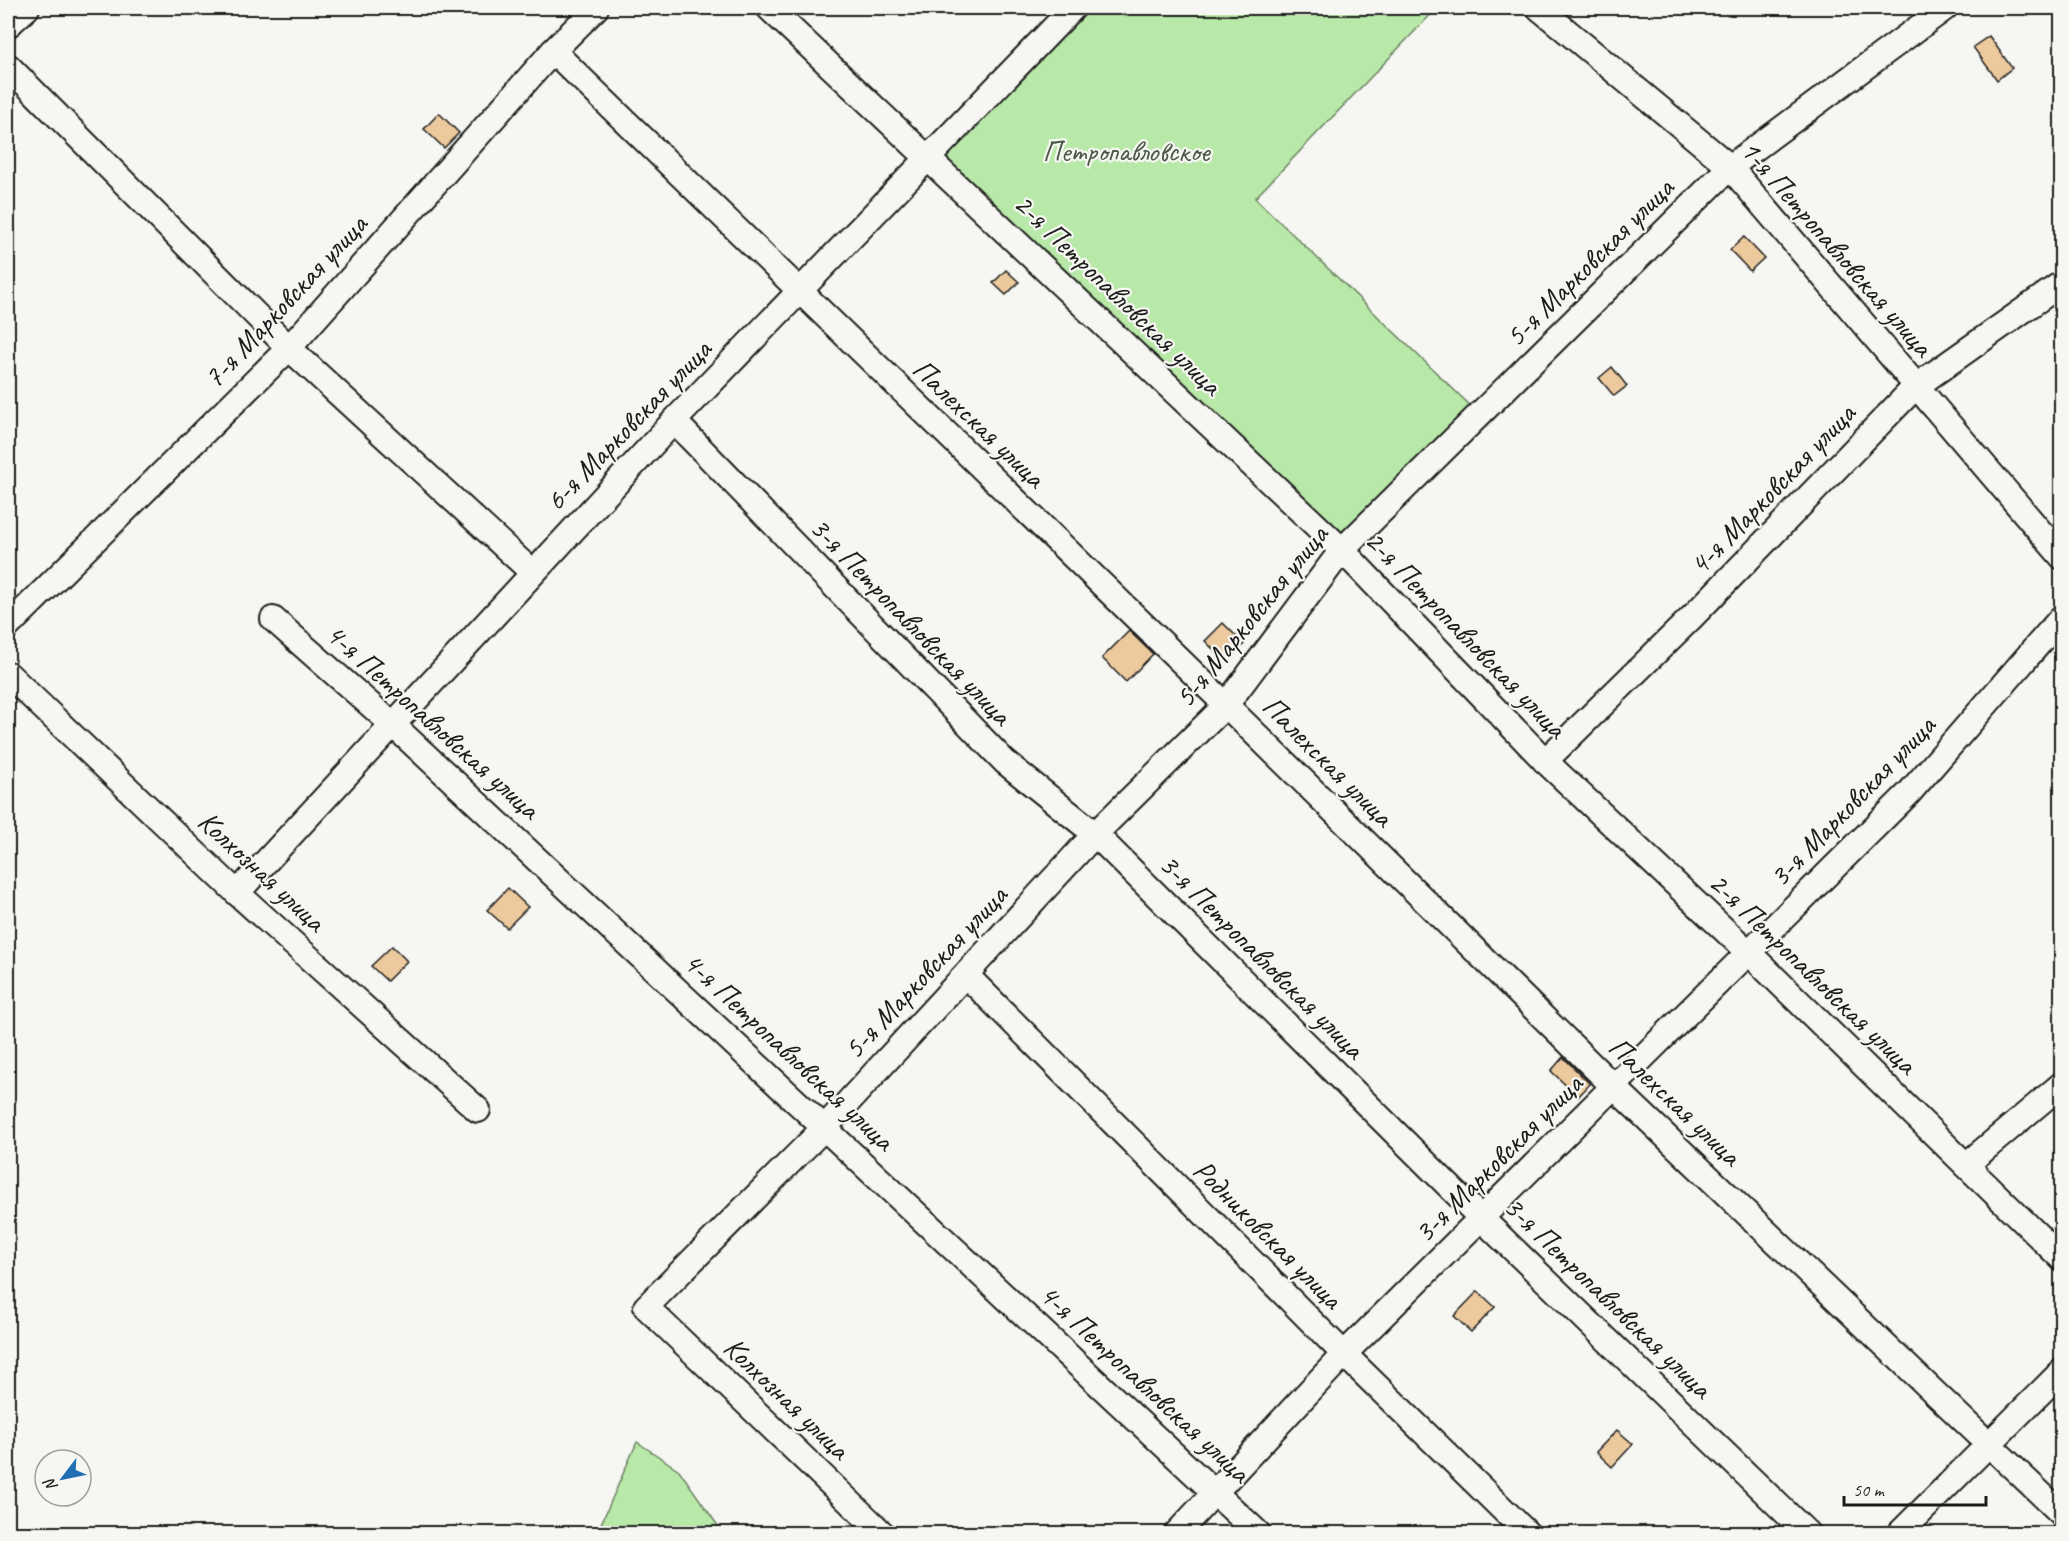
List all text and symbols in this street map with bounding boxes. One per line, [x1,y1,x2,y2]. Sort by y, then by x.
park label: Петропавловское [1042,132,1212,170]
street label: 1-я Петропавловская улица [1732,132,1943,366]
street label: 5-я Марковская улица [1496,168,1683,355]
street label: 2-я Петропавловская улица [1006,185,1232,405]
street label: 7-я Марковская улица [195,205,377,396]
street label: 6-я Марковская улица [537,330,721,519]
street label: Палехская улица [905,350,1055,497]
street label: 4-я Марковская улица [1681,394,1865,583]
street label: 3-я Петропавловская улица [802,509,1022,735]
street label: 5-я Марковская улица [1166,516,1337,715]
street label: 2-я Петропавловская улица [1357,522,1577,748]
street label: 4-я Петропавловская улица [318,615,549,829]
street label: Палехская улица [1254,687,1403,836]
street label: 3-я Марковская улица [1761,706,1945,895]
street label: Колхозная улица [190,802,335,941]
street label: 3-я Петропавловская улица [1151,845,1374,1068]
street label: 2-я Петропавловская улица [1701,864,1927,1084]
street label: 5-я Марковская улица [835,876,1017,1067]
street label: 4-я Петропавловская улица [675,943,904,1160]
street label: Палехская улица [1601,1028,1751,1175]
street label: 3-я Марковская улица [1405,1064,1592,1251]
street label: Родниковская улица [1185,1151,1352,1318]
street label: 3-я Петропавловская улица [1496,1188,1722,1408]
street label: 4-я Петропавловская улица [1031,1275,1260,1492]
street label: Колхозная улица [716,1328,859,1469]
north arrow [33,1448,93,1508]
scale bar [1844,1469,1986,1507]
text: N [38,1473,62,1495]
text: 50 m [1853,1479,1886,1501]

